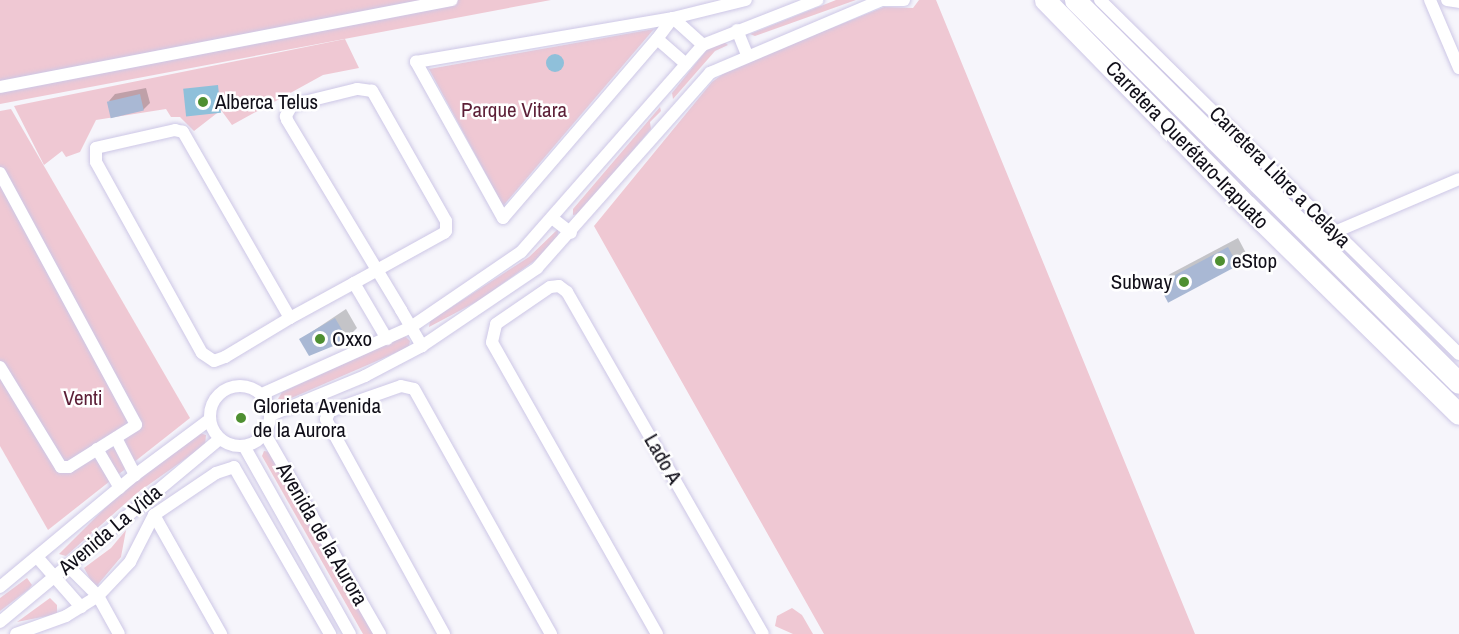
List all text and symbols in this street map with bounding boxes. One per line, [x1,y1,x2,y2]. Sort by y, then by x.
street label: Carretera Querétaro-Irapuato [1100,56,1274,234]
place label: Alberca Telus [215,89,318,115]
marker: Alberca Telus [196,95,210,109]
park label: Parque Vitara [461,97,567,123]
street label: Carretera Libre a Celaya [1204,101,1356,253]
place label: eStop [1232,248,1277,274]
marker: eStop [1213,254,1227,268]
place label: Subway [1111,269,1172,295]
marker: Subway [1177,275,1191,289]
place label: Oxxo [332,326,372,352]
marker: Oxxo [313,332,327,346]
park label: Venti [63,385,103,411]
place label: Glorieta Avenida de la Aurora [253,393,382,443]
marker: Glorieta Avenida de la Aurora [234,411,248,425]
street label: Lado A [638,429,688,489]
street label: Avenida de la Aurora [271,458,373,610]
street label: Avenida La Vida [53,480,167,580]

